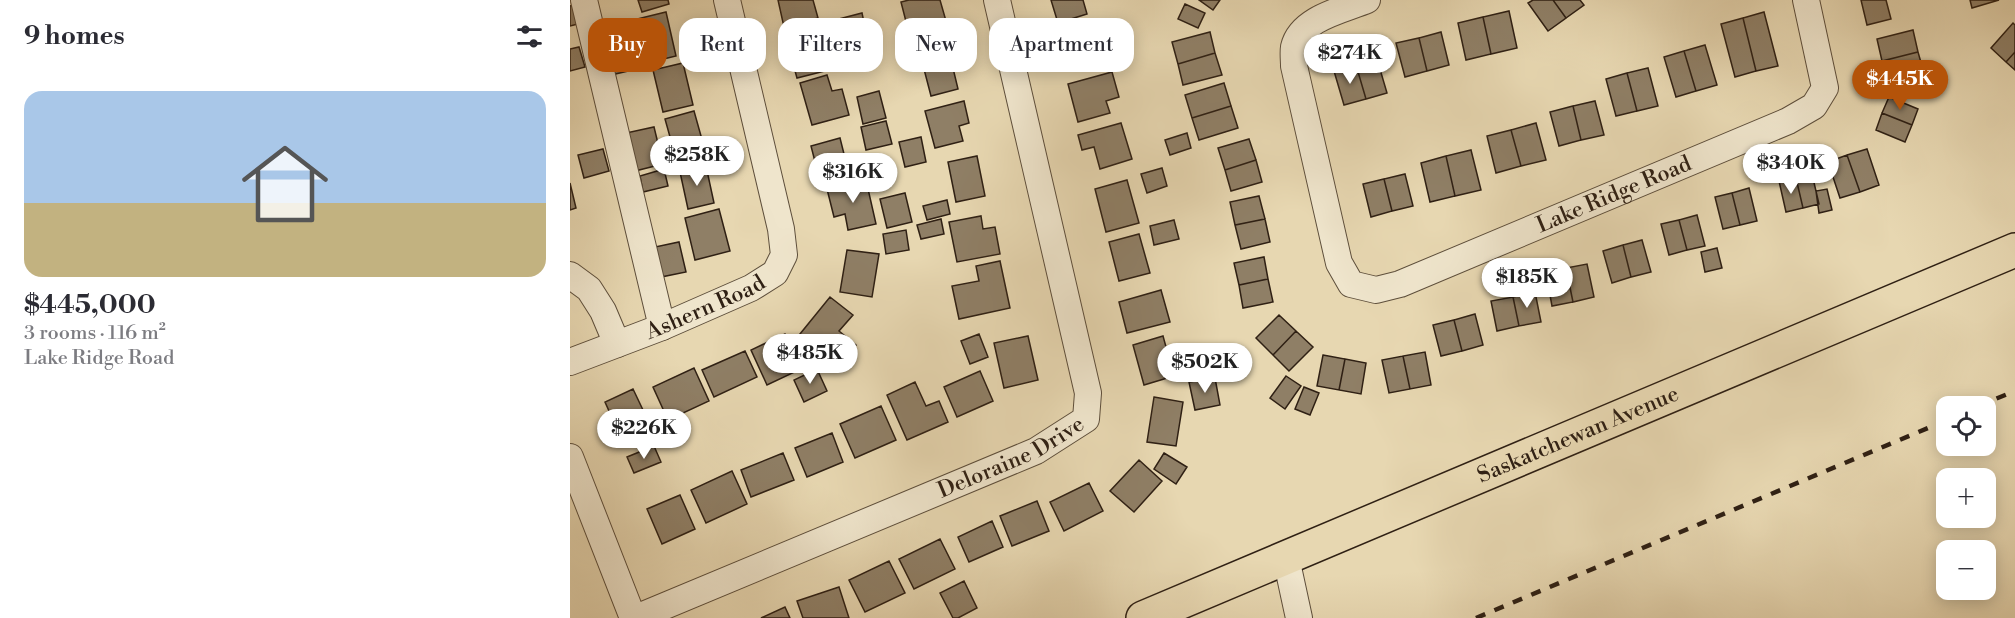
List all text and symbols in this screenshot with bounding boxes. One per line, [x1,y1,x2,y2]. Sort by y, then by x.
chip: Buy [588,18,667,72]
chip: Rent [679,18,766,72]
chip: Filters [778,18,883,72]
chip: New [895,18,977,72]
chip: Apartment [989,18,1134,72]
text: 9 homes [24,20,125,52]
icon: filters [513,20,546,53]
pin: $274K [1308,34,1392,85]
text: $274K [1318,41,1382,66]
pin: $445K [1858,60,1942,111]
text: $445K [1866,67,1934,92]
icon: home [231,130,339,238]
pin: $258K [655,136,739,187]
text: $258K [664,143,730,168]
pin: $340K [1749,144,1833,195]
street label: Lake Ridge Road [1532,149,1696,239]
text: $340K [1757,151,1825,176]
pin: $316K [811,153,895,204]
text: $316K [822,160,884,185]
pin: $185K [1485,258,1569,309]
text: $185K [1496,265,1558,290]
street label: Ashern Road [641,269,771,346]
text: $445,000 [24,289,156,321]
text: 3 rooms · 116 m² [24,321,166,346]
pin: $485K [768,334,852,385]
text: $485K [777,341,843,366]
pin: $502K [1163,343,1247,394]
text: Lake Ridge Road [24,346,174,371]
text: $502K [1171,350,1239,375]
street label: Saskatchewan Avenue [1473,380,1683,489]
map controls [1936,396,1996,600]
button: locate [1936,396,1996,456]
pin: $226K [602,409,686,460]
street label: Deloraine Drive [934,410,1089,504]
text: $226K [611,416,677,441]
button: + [1936,468,1996,528]
button: − [1936,540,1996,600]

